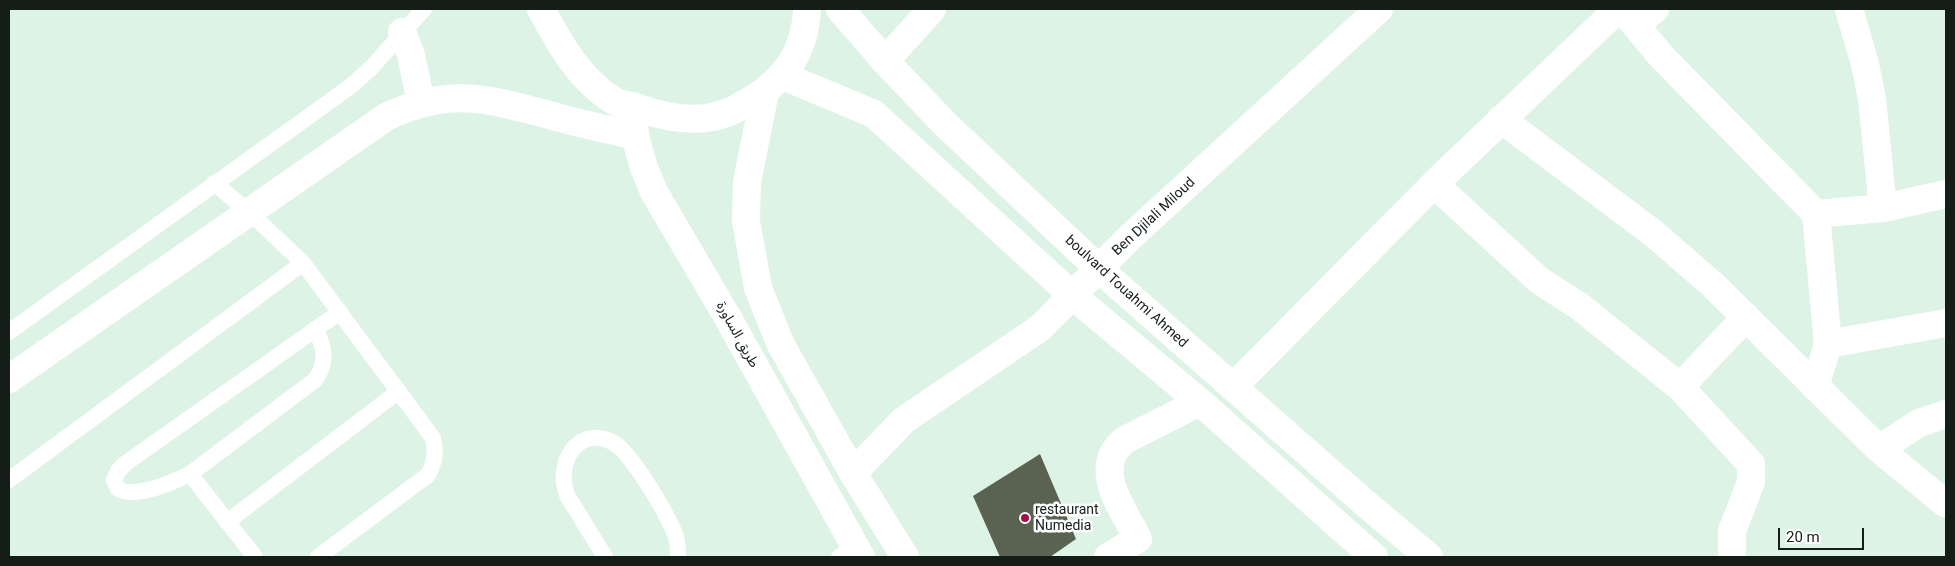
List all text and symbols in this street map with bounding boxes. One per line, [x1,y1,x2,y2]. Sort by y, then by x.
street label: Ben Djilali Miloud [1109,174,1199,260]
street label: boulvard Touahmi Ahmed [1061,232,1191,352]
street label: طريق الساورة [712,299,762,371]
place label: restaurant Numedia [1035,502,1099,534]
marker: restaurant Numedia [1019,512,1031,524]
scale bar [1780,518,1866,550]
text: 20 m [1786,528,1820,546]

